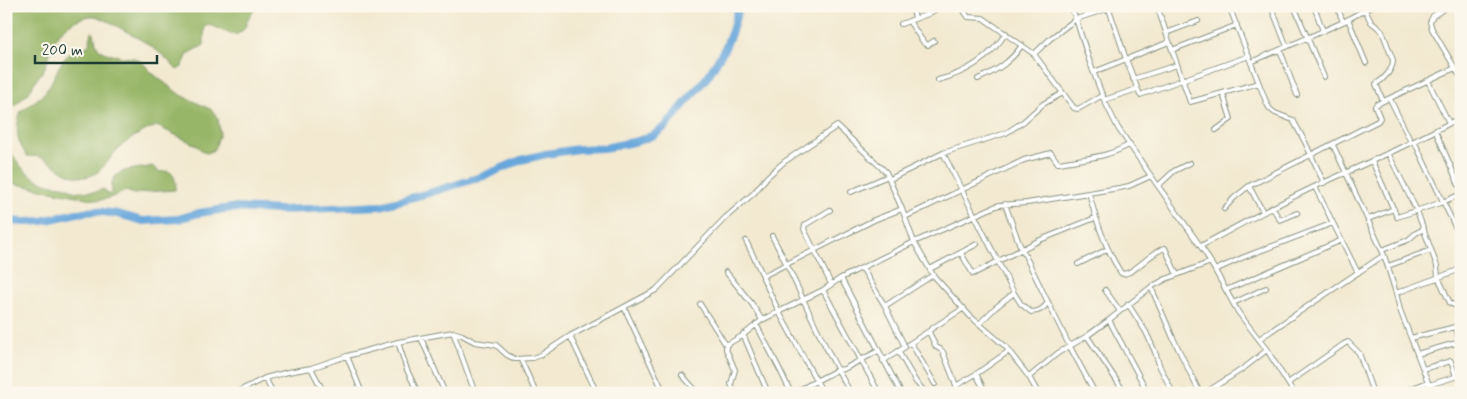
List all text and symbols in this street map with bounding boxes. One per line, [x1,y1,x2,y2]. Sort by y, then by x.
scale bar [35,32,158,64]
text: 200 m [42,41,83,61]

